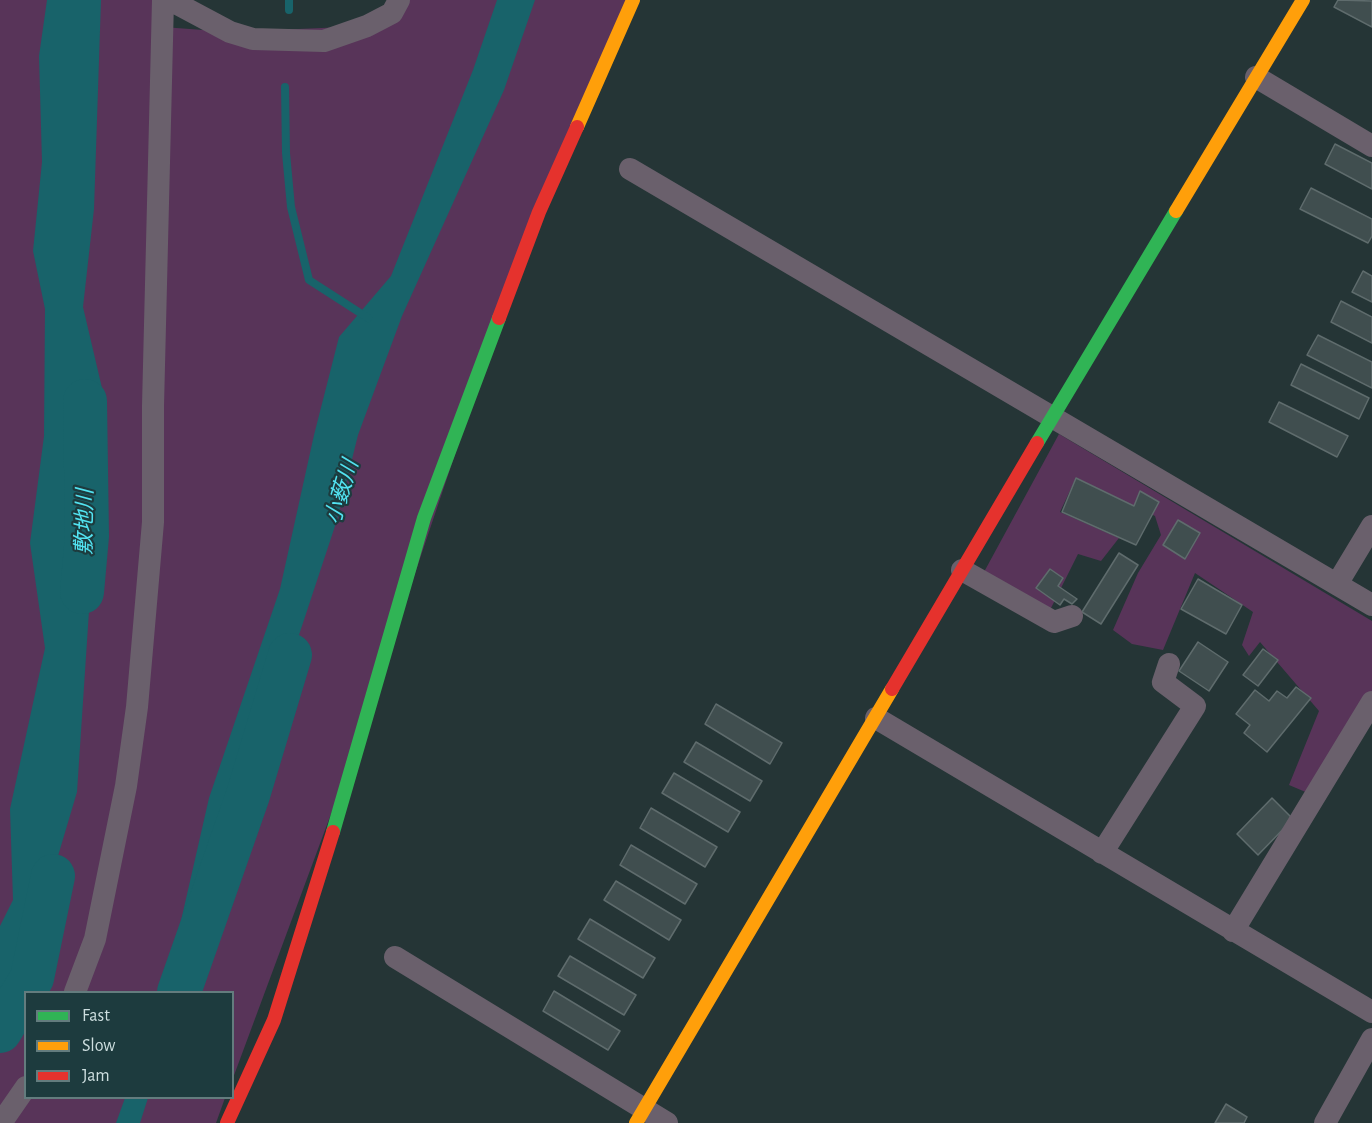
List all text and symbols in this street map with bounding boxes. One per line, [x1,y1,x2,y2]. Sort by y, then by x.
water label: 小薮川 [320,457,364,527]
water label: 敷地川 [71,489,99,555]
legend [24,991,234,1099]
text: Fast [82,1007,110,1025]
text: Slow [82,1037,115,1055]
text: Jam [82,1067,110,1085]

